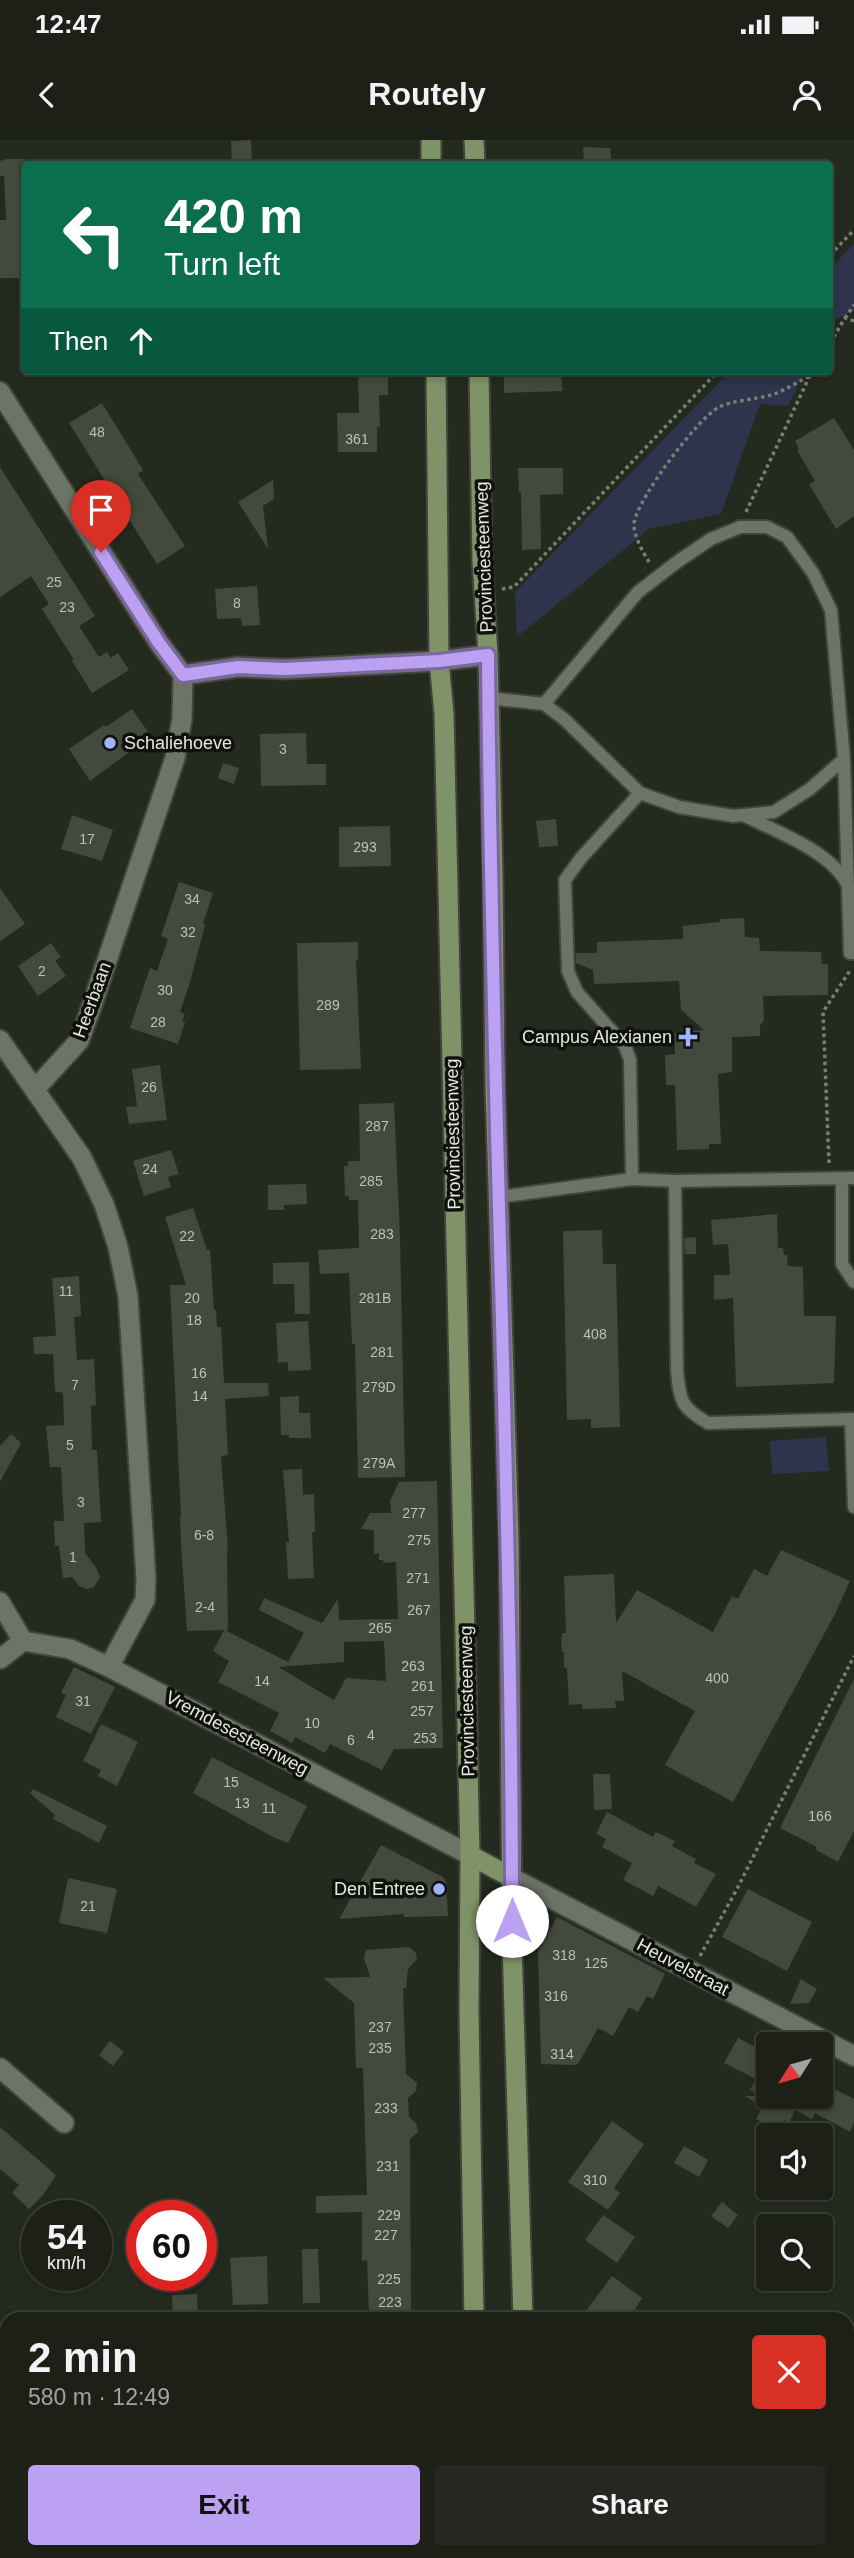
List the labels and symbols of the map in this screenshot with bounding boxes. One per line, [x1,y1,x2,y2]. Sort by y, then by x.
house number: 48 [89,424,105,440]
house number: 361 [345,431,369,447]
pin [71,480,131,552]
street label: Provinciesteenweg [471,481,497,633]
house number: 25 [46,574,62,590]
house number: 8 [233,595,241,611]
house number: 23 [59,599,75,615]
place label: Schaliehoeve [124,733,232,753]
marker: Schaliehoeve [102,735,118,751]
house number: 3 [279,741,287,757]
house number: 17 [79,831,95,847]
house number: 293 [353,839,377,855]
house number: 34 [184,891,200,907]
house number: 32 [180,924,196,940]
street label: Heerbaan [69,959,115,1041]
house number: 2 [38,963,46,979]
house number: 30 [157,982,173,998]
house number: 289 [316,997,340,1013]
house number: 28 [150,1014,166,1030]
place label: Campus Alexianen [522,1027,672,1047]
marker: Campus Alexianen [678,1027,698,1047]
street label: Provinciesteenweg [442,1058,464,1210]
house number: 26 [141,1079,157,1095]
house number: 287 [365,1118,389,1134]
house number: 24 [142,1161,158,1177]
house number: 285 [359,1173,383,1189]
house number: 283 [370,1226,394,1242]
house number: 22 [179,1228,195,1244]
house number: 11 [59,1283,73,1299]
house number: 20 [184,1290,200,1306]
house number: 281B [359,1290,391,1306]
house number: 18 [186,1312,202,1328]
house number: 408 [583,1326,607,1342]
house number: 281 [370,1344,394,1360]
house number: 16 [191,1365,207,1381]
house number: 7 [71,1377,79,1393]
house number: 279D [362,1379,396,1395]
house number: 14 [192,1388,208,1404]
house number: 5 [66,1437,74,1453]
house number: 279A [363,1455,396,1471]
house number: 3 [77,1494,85,1510]
house number: 277 [402,1505,426,1521]
house number: 6-8 [194,1527,214,1543]
house number: 275 [407,1532,431,1548]
house number: 1 [69,1549,77,1565]
house number: 271 [406,1570,430,1586]
house number: 2-4 [195,1599,215,1615]
house number: 267 [407,1602,431,1618]
house number: 265 [368,1620,392,1636]
street label: Provinciesteenweg [456,1625,478,1777]
house number: 263 [401,1658,425,1674]
house number: 400 [705,1670,729,1686]
house number: 14 [254,1673,270,1689]
house number: 261 [411,1678,435,1694]
street label: Vremdesesteenweg [162,1687,312,1779]
house number: 31 [75,1693,91,1709]
house number: 257 [410,1703,434,1719]
house number: 10 [304,1715,320,1731]
house number: 4 [367,1727,375,1743]
house number: 253 [413,1730,437,1746]
house number: 6 [347,1732,355,1748]
house number: 15 [223,1774,239,1790]
house number: 13 [234,1795,250,1811]
house number: 11 [262,1800,276,1816]
house number: 166 [808,1808,832,1824]
place label: Den Entree [334,1879,425,1899]
marker: Den Entree [431,1881,447,1897]
position arrow [475,1884,549,1958]
house number: 21 [80,1898,96,1914]
street label: Heuvelstraat [634,1934,732,2000]
house number: 318 [552,1947,576,1963]
house number: 125 [584,1955,608,1971]
house number: 316 [544,1988,568,2004]
house number: 237 [368,2019,392,2035]
north arrow [756,2032,833,2109]
house number: 235 [368,2040,392,2056]
house number: 314 [550,2046,574,2062]
house number: 233 [374,2100,398,2116]
house number: 231 [376,2158,400,2174]
house number: 310 [583,2172,607,2188]
speed limit sign: 60 [126,2200,217,2291]
house number: 229 [377,2207,401,2223]
house number: 227 [374,2227,398,2243]
house number: 225 [377,2271,401,2287]
house number: 223 [378,2294,402,2310]

